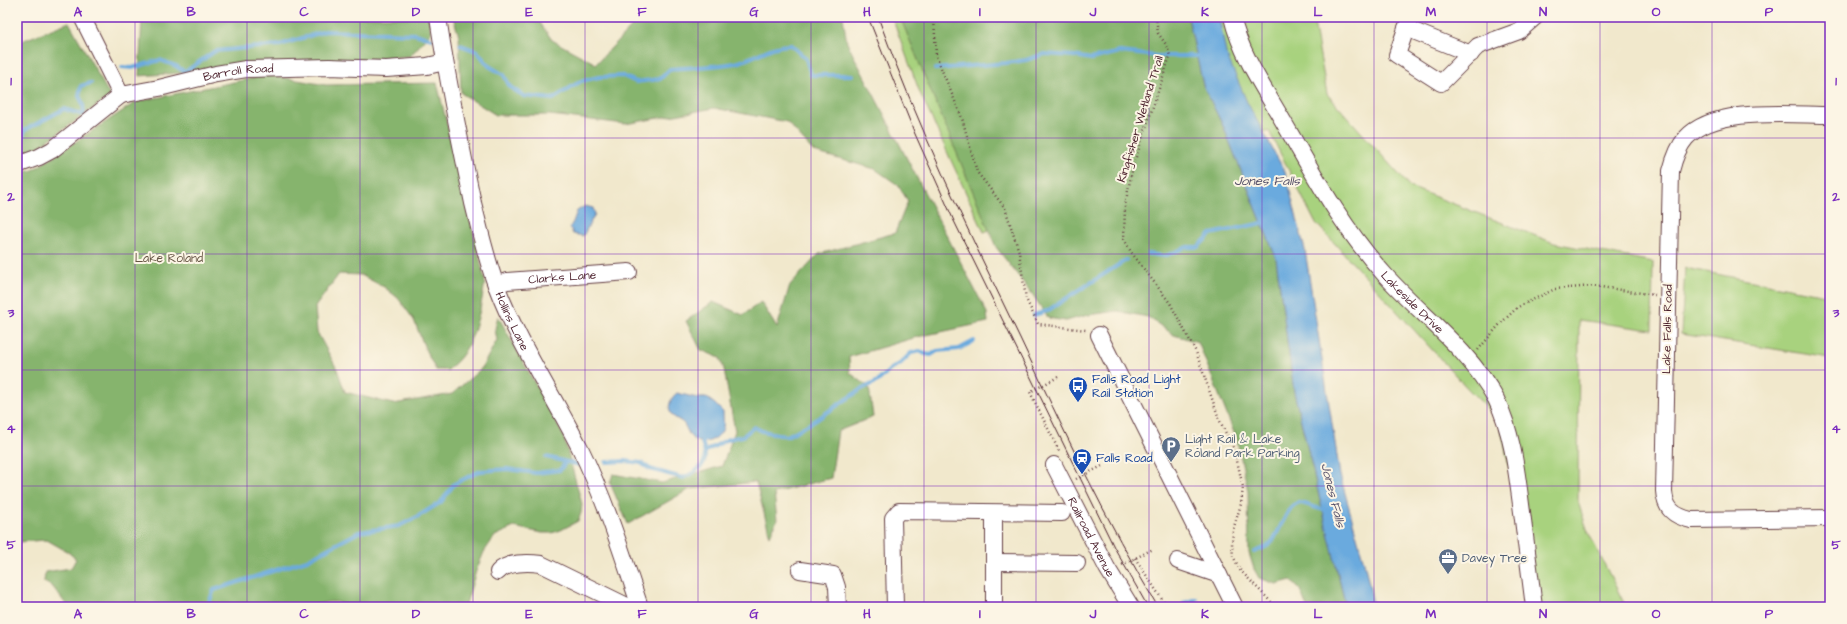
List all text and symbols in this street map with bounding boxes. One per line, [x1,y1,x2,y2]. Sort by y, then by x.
text: A [74,3,83,21]
text: B [186,3,196,21]
text: C [299,3,309,21]
text: D [412,3,421,21]
text: E [525,3,533,21]
text: F [637,3,647,21]
text: G [749,3,759,21]
text: H [863,3,871,21]
text: I [979,3,981,21]
text: J [1089,3,1097,21]
text: K [1201,3,1209,21]
text: L [1313,3,1323,21]
text: M [1426,3,1437,21]
text: N [1539,3,1547,21]
text: O [1652,3,1661,21]
text: P [1765,3,1774,21]
street label: Kingfisher Wetland Trail [1113,54,1169,185]
street label: Barroll Road [202,60,274,86]
text: 1 [10,72,12,90]
text: 1 [1835,72,1837,90]
water label: Jones Falls [1234,172,1301,190]
text: 2 [6,188,15,206]
text: 2 [1831,188,1840,206]
park label: Lake Roland [135,250,203,267]
street label: Clarks Lane [528,266,597,288]
street label: Lakeside Drive [1377,268,1448,338]
street label: Lake Falls Road [1658,284,1677,374]
street label: Hollins Lane [491,289,533,354]
text: 3 [7,304,15,322]
text: 3 [1832,304,1840,322]
place label: Falls Road Light Rail Station [1092,371,1181,402]
bus stop icon: Falls Road Light Rail Station [1067,375,1089,403]
text: 4 [7,420,16,438]
text: 4 [1832,420,1841,438]
place label: Light Rail & Lake Roland Park Parking [1185,431,1300,463]
parking icon: Light Rail & Lake Roland Park Parking [1160,435,1182,463]
station icon: Falls Road [1071,447,1093,475]
place label: Falls Road [1096,450,1153,467]
water label: Jones Falls [1316,461,1350,531]
street label: Railroad Avenue [1063,494,1119,581]
text: 5 [6,536,16,554]
text: 5 [1831,536,1841,554]
office icon: Davey Tree [1437,547,1459,575]
place label: Davey Tree [1462,550,1528,568]
text: A [74,605,83,623]
text: B [186,605,196,623]
text: C [299,605,309,623]
text: D [412,605,421,623]
text: E [525,605,533,623]
text: F [637,605,647,623]
text: G [749,605,759,623]
text: H [863,605,871,623]
text: I [979,605,981,623]
text: J [1089,605,1097,623]
text: K [1201,605,1209,623]
text: L [1313,605,1323,623]
text: M [1426,605,1437,623]
text: N [1539,605,1547,623]
text: O [1652,605,1661,623]
text: P [1765,605,1774,623]

